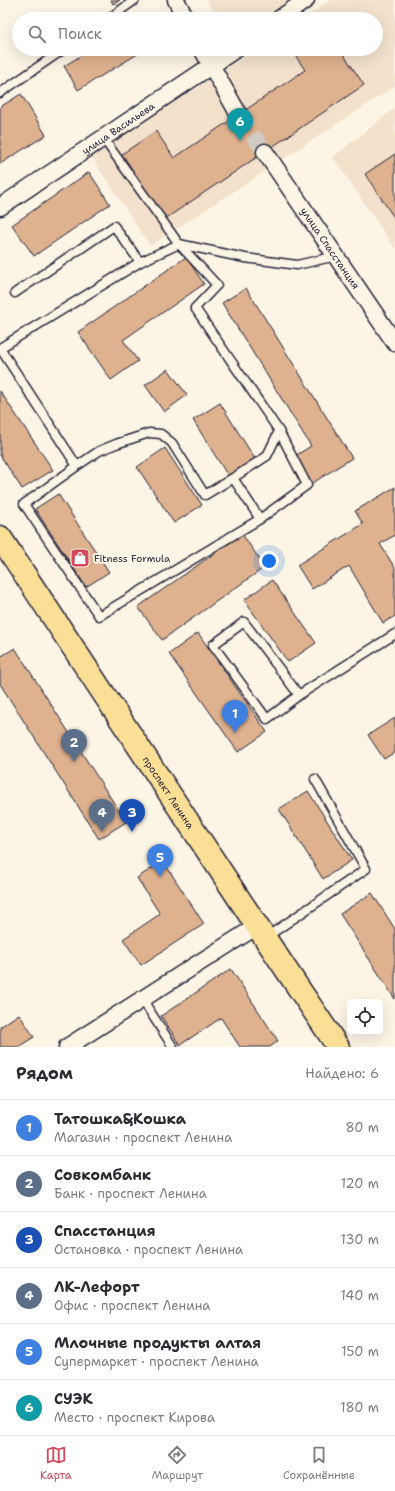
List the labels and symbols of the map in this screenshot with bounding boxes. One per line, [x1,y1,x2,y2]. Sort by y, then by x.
street label: улица Васильева [79,99,158,157]
pin: 6 [227,108,253,141]
street label: улица Спасстанция [298,205,363,291]
shop icon: Fitness Formula [69,547,91,569]
your location [259,551,279,571]
place label: Fitness Formula [94,552,171,565]
pin: 1 [222,700,248,733]
pin: 2 [61,729,87,762]
street label: проспект Ленина [140,754,198,832]
pin: 4 [89,799,115,832]
pin: 3 [119,799,145,832]
pin: 5 [147,844,173,877]

